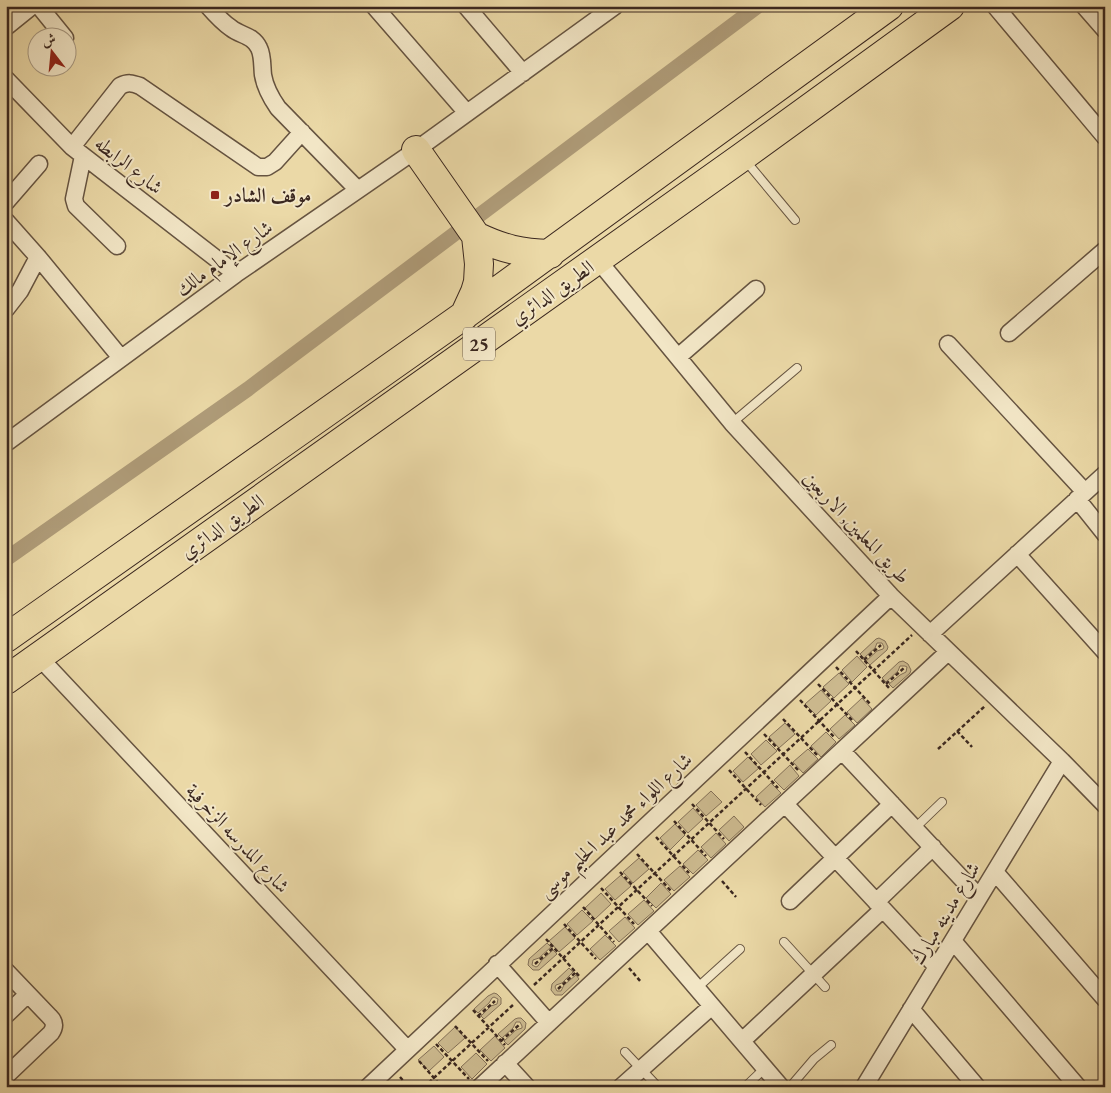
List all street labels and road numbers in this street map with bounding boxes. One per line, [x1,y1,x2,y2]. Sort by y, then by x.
street label: شارع الرابطه [86,130,169,204]
street label: شارع الإمام مالك [170,214,281,306]
street label: الطريق الدائري [505,254,601,333]
road number: 25 [463,328,495,360]
street label: طريق المعلمين, الاربعين [798,465,916,589]
street label: الطريق الدائري [175,488,271,567]
street label: شارع اللواء محمد عبد الحليم موسى [532,747,703,909]
street label: شارع المدرسه الزخرفية [177,778,296,902]
street label: شارع مدينه مبارك [904,857,990,972]

